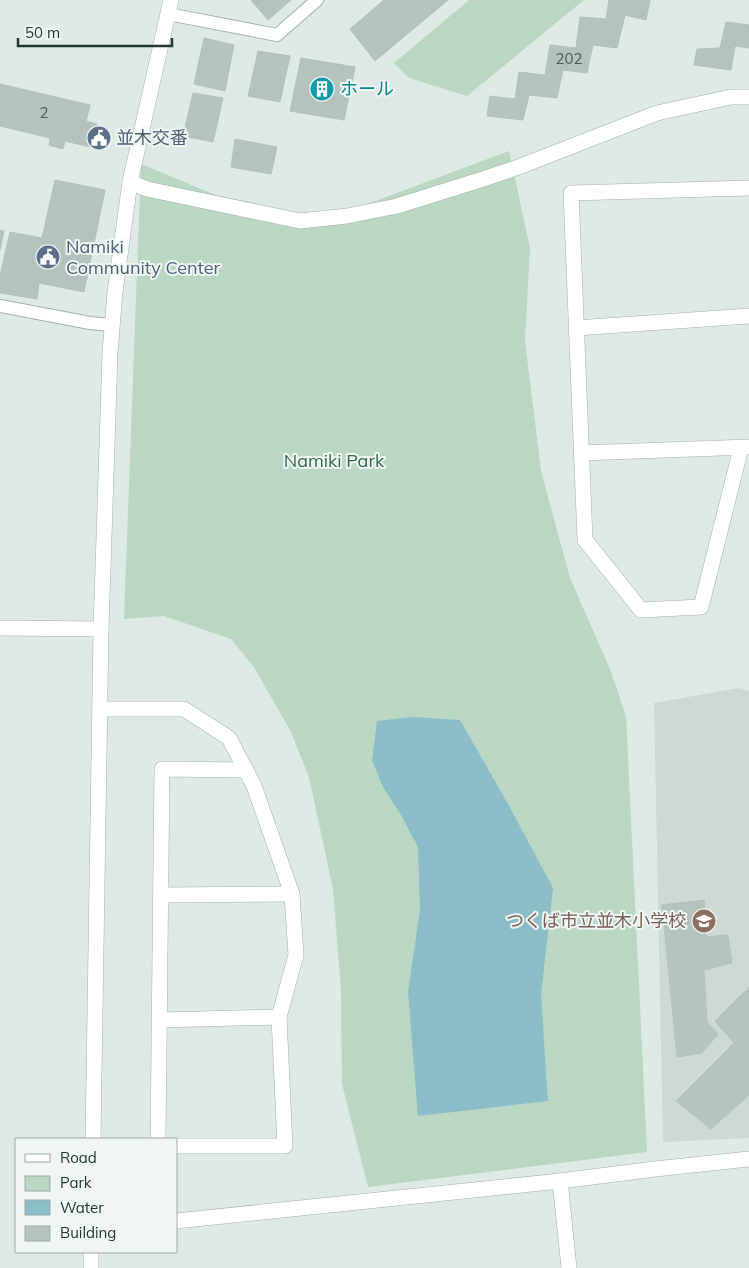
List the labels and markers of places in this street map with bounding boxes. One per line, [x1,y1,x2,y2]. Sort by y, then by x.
building icon: ホール [309,76,335,102]
place label: ホール [340,77,394,100]
public building icon: 並木交番 [86,125,112,151]
place label: 並木交番 [116,126,188,149]
place label: Namiki Community Center [66,235,220,279]
public building icon: Namiki Community Center [35,244,61,270]
school or university icon: つくば市立並木小学校 [691,908,717,934]
place label: つくば市立並木小学校 [506,909,686,932]

